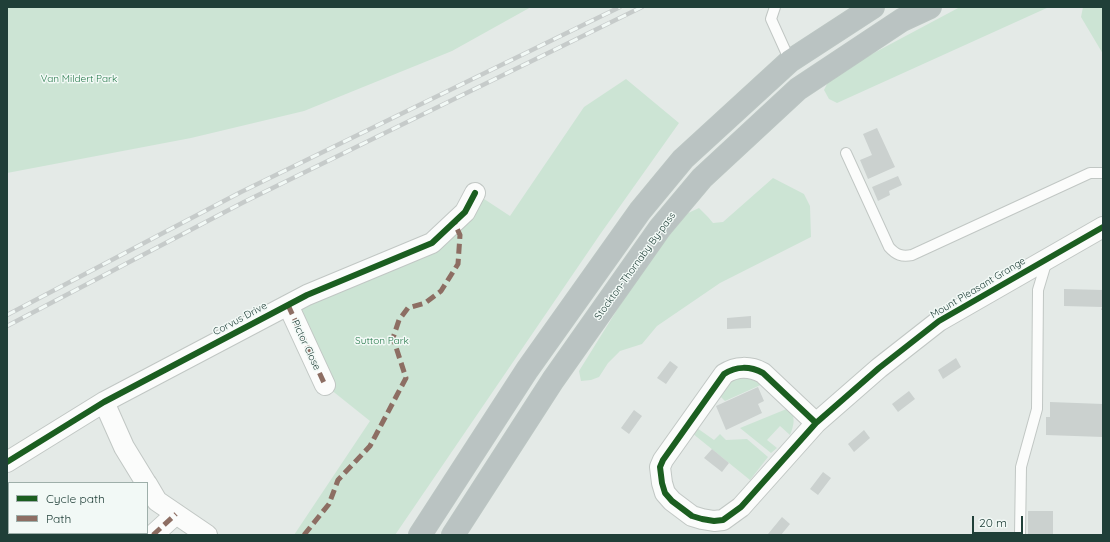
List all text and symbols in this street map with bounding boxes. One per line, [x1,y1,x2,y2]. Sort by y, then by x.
park label: Van Mildert Park [41,73,117,85]
street label: Stockton-Thornaby By-pass [592,210,678,322]
street label: Mount Pleasant Grange [928,255,1028,321]
street label: Corvus Drive [211,300,269,338]
street label: Pictor Close [289,318,323,372]
park label: Sutton Park [355,335,409,347]
legend [8,482,148,534]
text: Cycle path [46,491,105,506]
scale bar [974,508,1025,534]
text: Path [46,511,71,526]
text: 20 m [979,515,1007,530]

